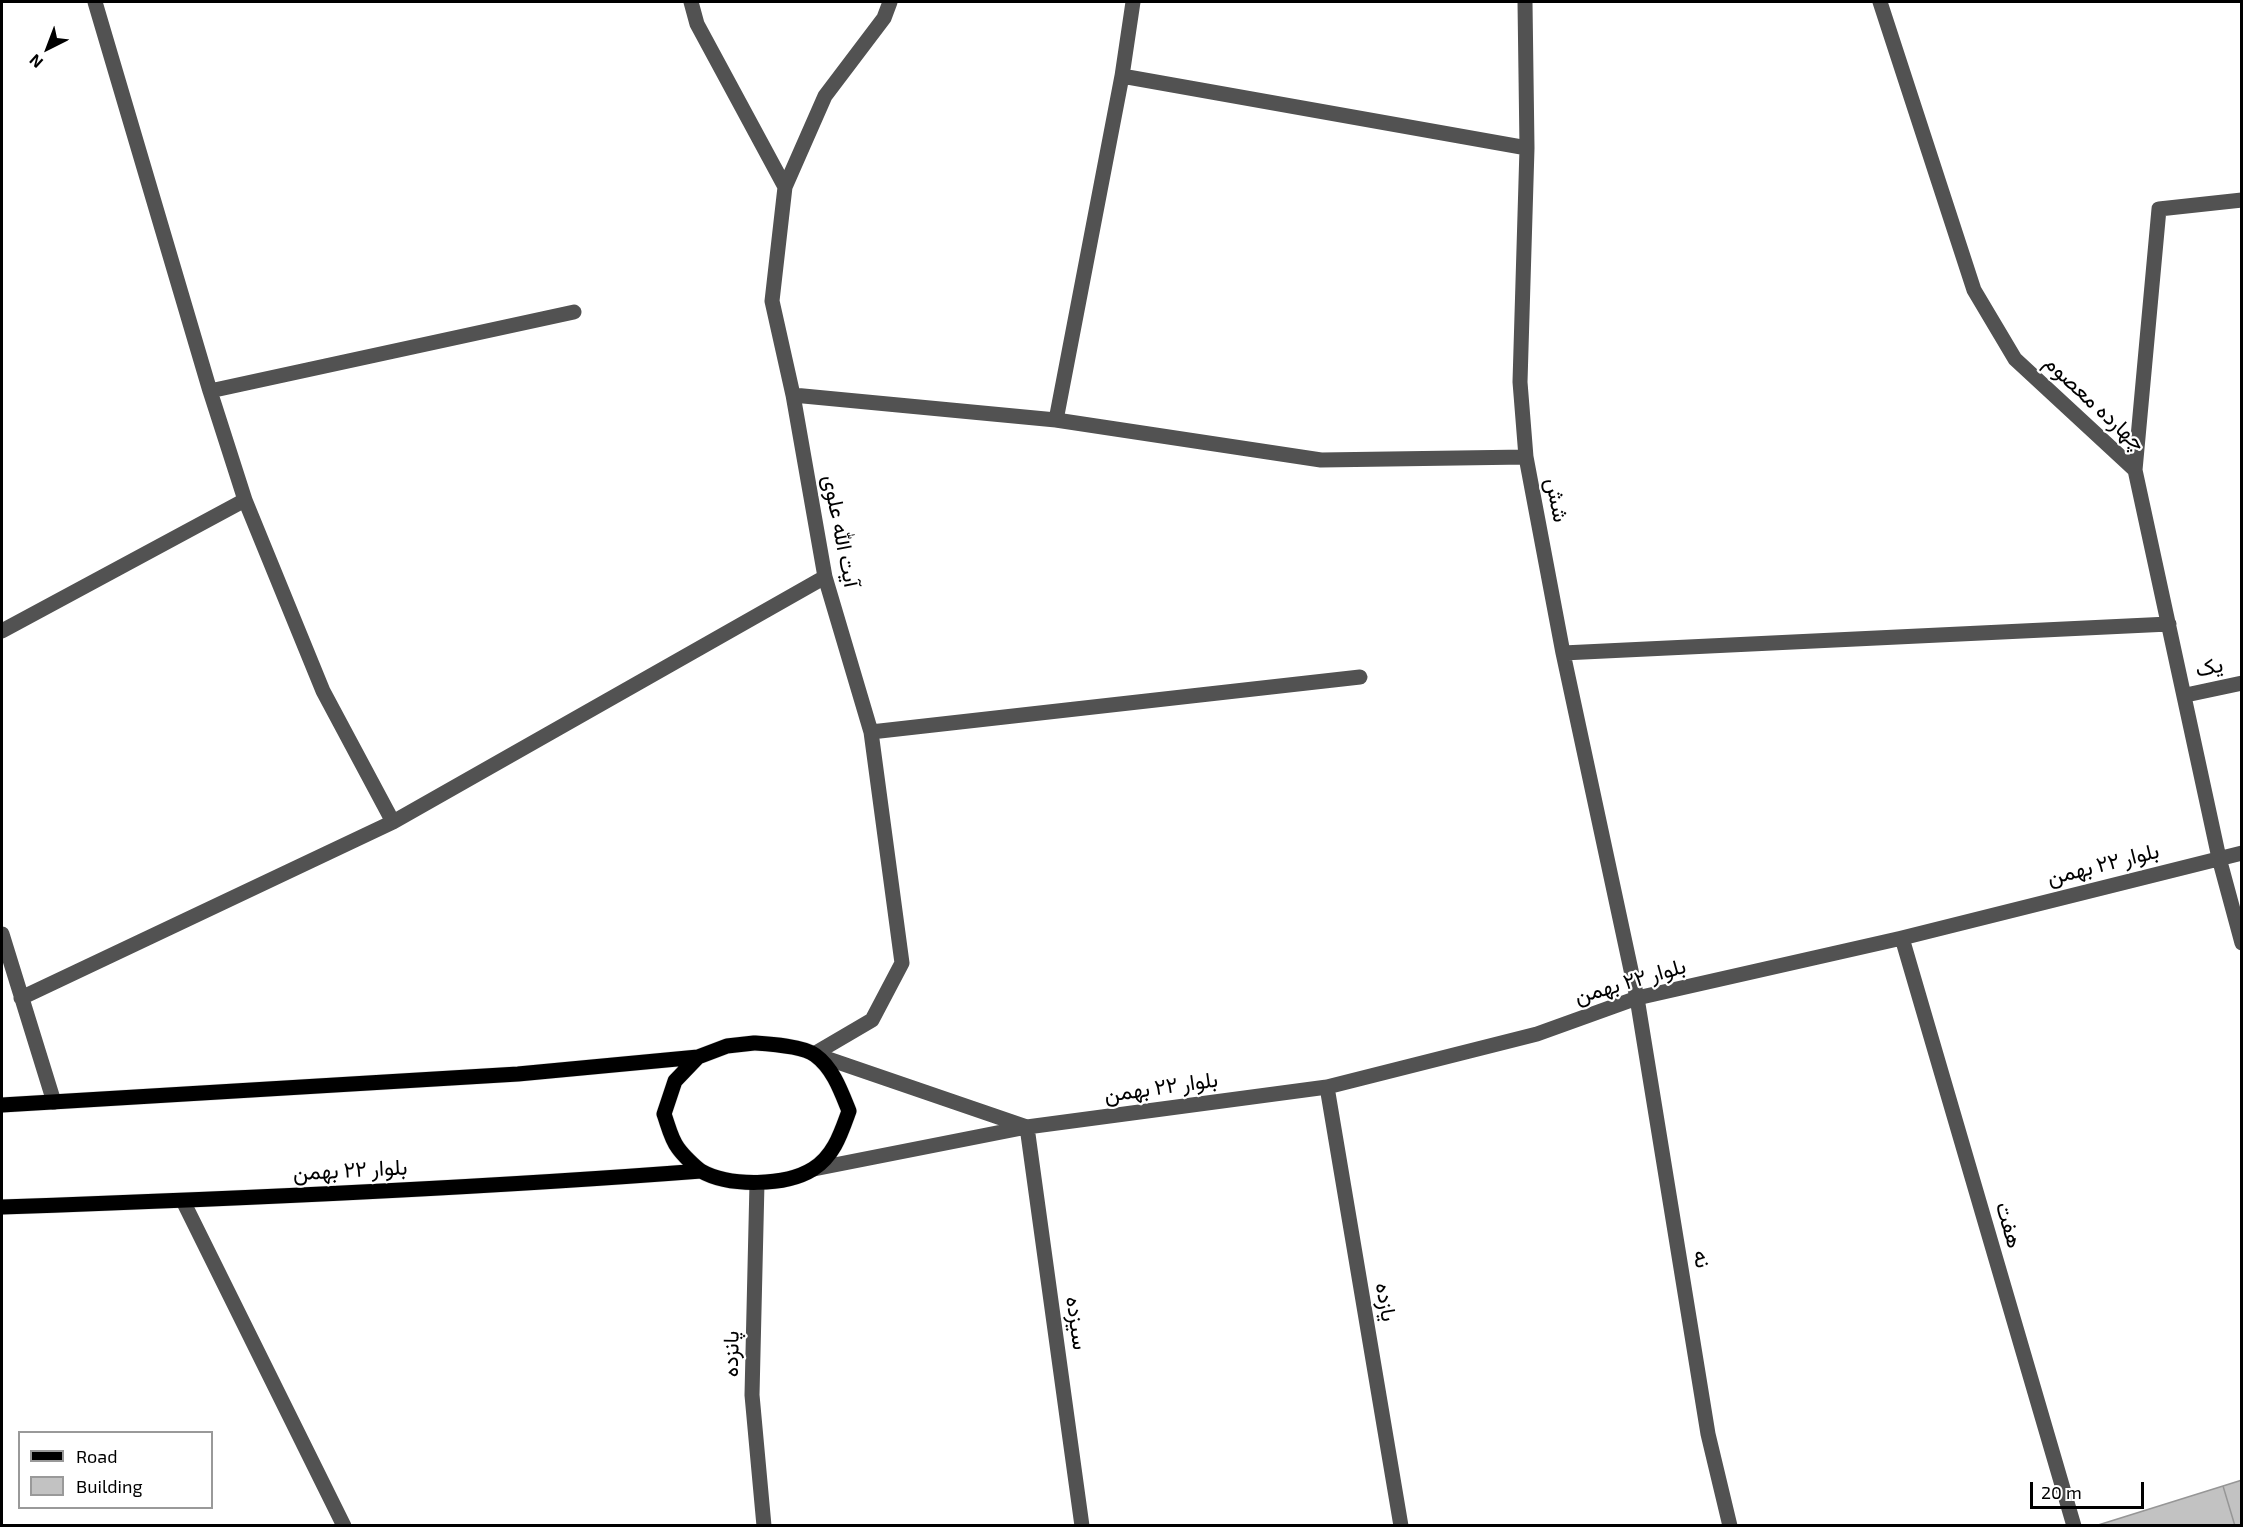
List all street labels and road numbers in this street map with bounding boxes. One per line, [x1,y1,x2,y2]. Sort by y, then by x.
street label: چهارده معصوم [2039,349,2151,457]
street label: آیت الله علوی [817,473,865,589]
street label: شش [1540,476,1574,524]
street label: یک [2193,651,2225,683]
street label: بلوار ۲۲ بهمن [2044,837,2162,891]
street label: بلوار ۲۲ بهمن [1571,953,1689,1009]
street label: بلوار ۲۲ بهمن [1102,1066,1220,1108]
street label: بلوار ۲۲ بهمن [292,1154,408,1186]
street label: هفت [1990,1199,2028,1251]
street label: نه [1688,1248,1716,1270]
street label: یازده [1370,1280,1402,1324]
street label: سیزده [1060,1295,1094,1351]
street label: پانزده [717,1331,745,1377]

